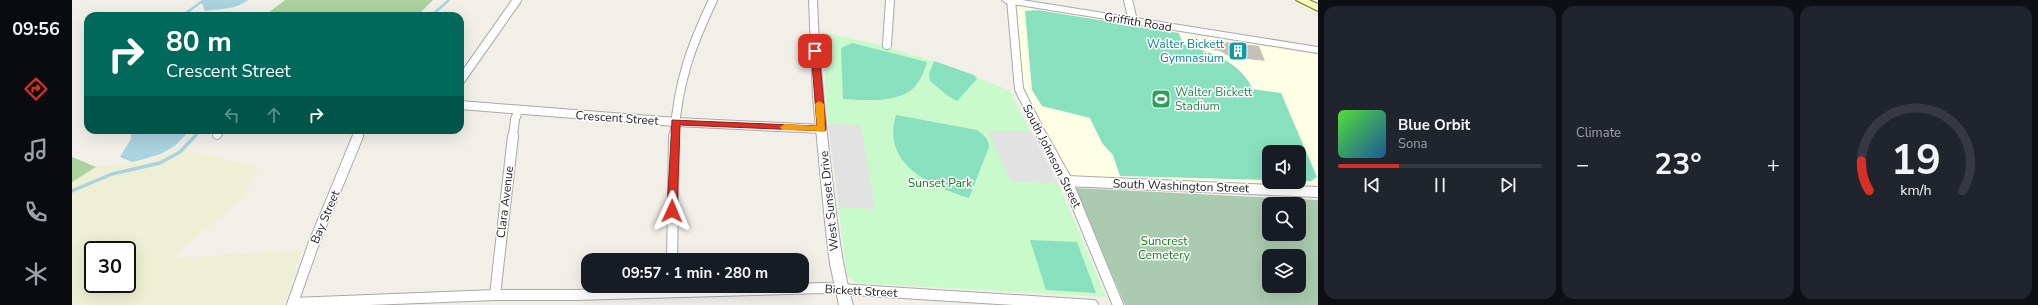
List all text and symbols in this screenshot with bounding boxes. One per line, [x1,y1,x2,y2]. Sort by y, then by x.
street label: Griffith Road [1103,9,1173,35]
text: 09:56 [12,17,60,41]
text: 80 m [166,23,232,61]
icon: right [100,28,152,80]
pin [798,34,832,68]
place label: Walter Bickett Gymnasium [1147,36,1225,66]
icon: arrive [804,40,826,62]
building icon: Walter Bickett Gymnasium [1227,40,1249,62]
text: Crescent Street [166,59,291,83]
icon: directions [22,75,50,103]
place label: Walter Bickett Stadium [1175,84,1253,114]
sports icon: Walter Bickett Stadium [1150,88,1172,110]
street label: South Johnson Street [1019,102,1085,211]
icon: left [221,104,243,126]
icon: ahead [263,104,285,126]
icon: right [305,104,327,126]
street label: Crescent Street [575,107,660,129]
text: Blue Orbit [1398,115,1470,135]
text: Climate [1576,124,1621,142]
text: 19 [1891,131,1941,188]
text: Sona [1398,135,1428,153]
icon: music [22,136,50,164]
text: 23° [1654,144,1702,185]
map controls [1262,145,1306,293]
button: sound [1262,145,1306,189]
street label: West Sunset Drive [816,150,842,252]
text: − [1576,150,1589,180]
text: + [1767,150,1780,180]
street label: Clara Avenue [493,165,517,239]
icon: previous [1361,174,1383,196]
icon: pause [1429,174,1451,196]
icon: next [1497,174,1519,196]
park label: Sunset Park [908,175,973,191]
street label: South Washington Street [1113,176,1250,196]
text: km/h [1900,180,1932,199]
street label: Bay Street [307,187,344,246]
position arrow [651,190,693,232]
button: search [1262,197,1306,241]
icon: phone [22,198,50,226]
park label: Suncrest Cemetery [1138,233,1191,263]
speed limit sign: 30 [84,241,136,293]
button: layers [1262,249,1306,293]
icon: climate [22,260,50,288]
text: 09:57 · 1 min · 280 m [622,263,768,283]
street label: Bickett Street [824,281,899,301]

